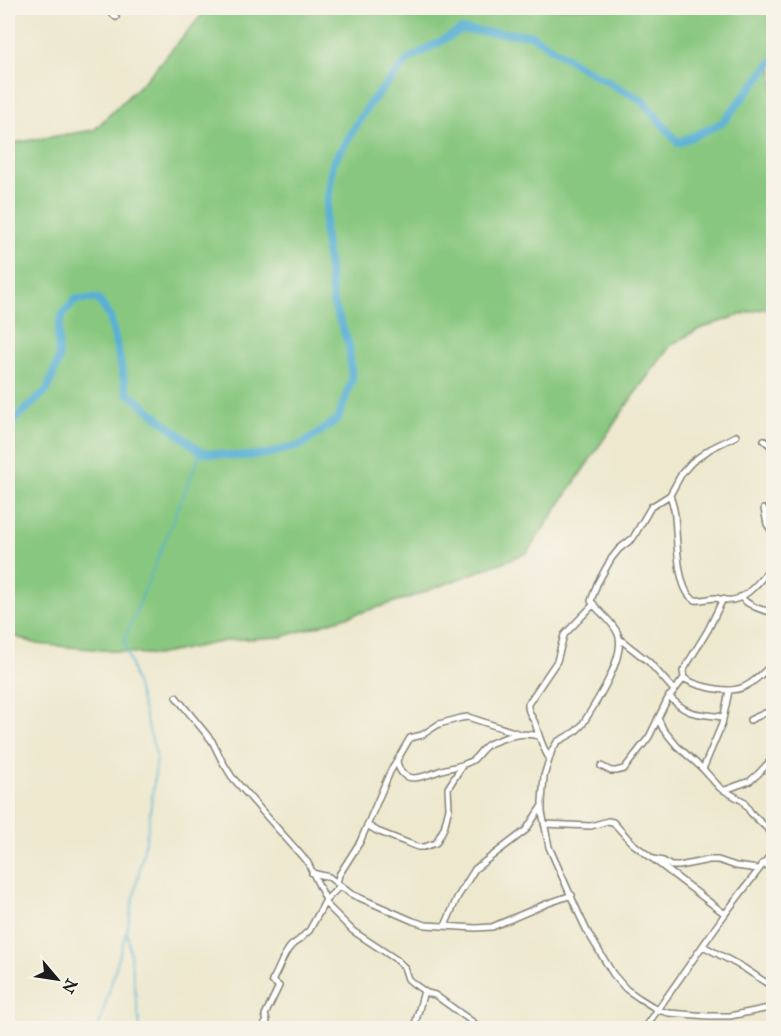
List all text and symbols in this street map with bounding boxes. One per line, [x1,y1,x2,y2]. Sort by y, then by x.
north arrow [27,949,87,1009]
text: N [58,975,81,997]

